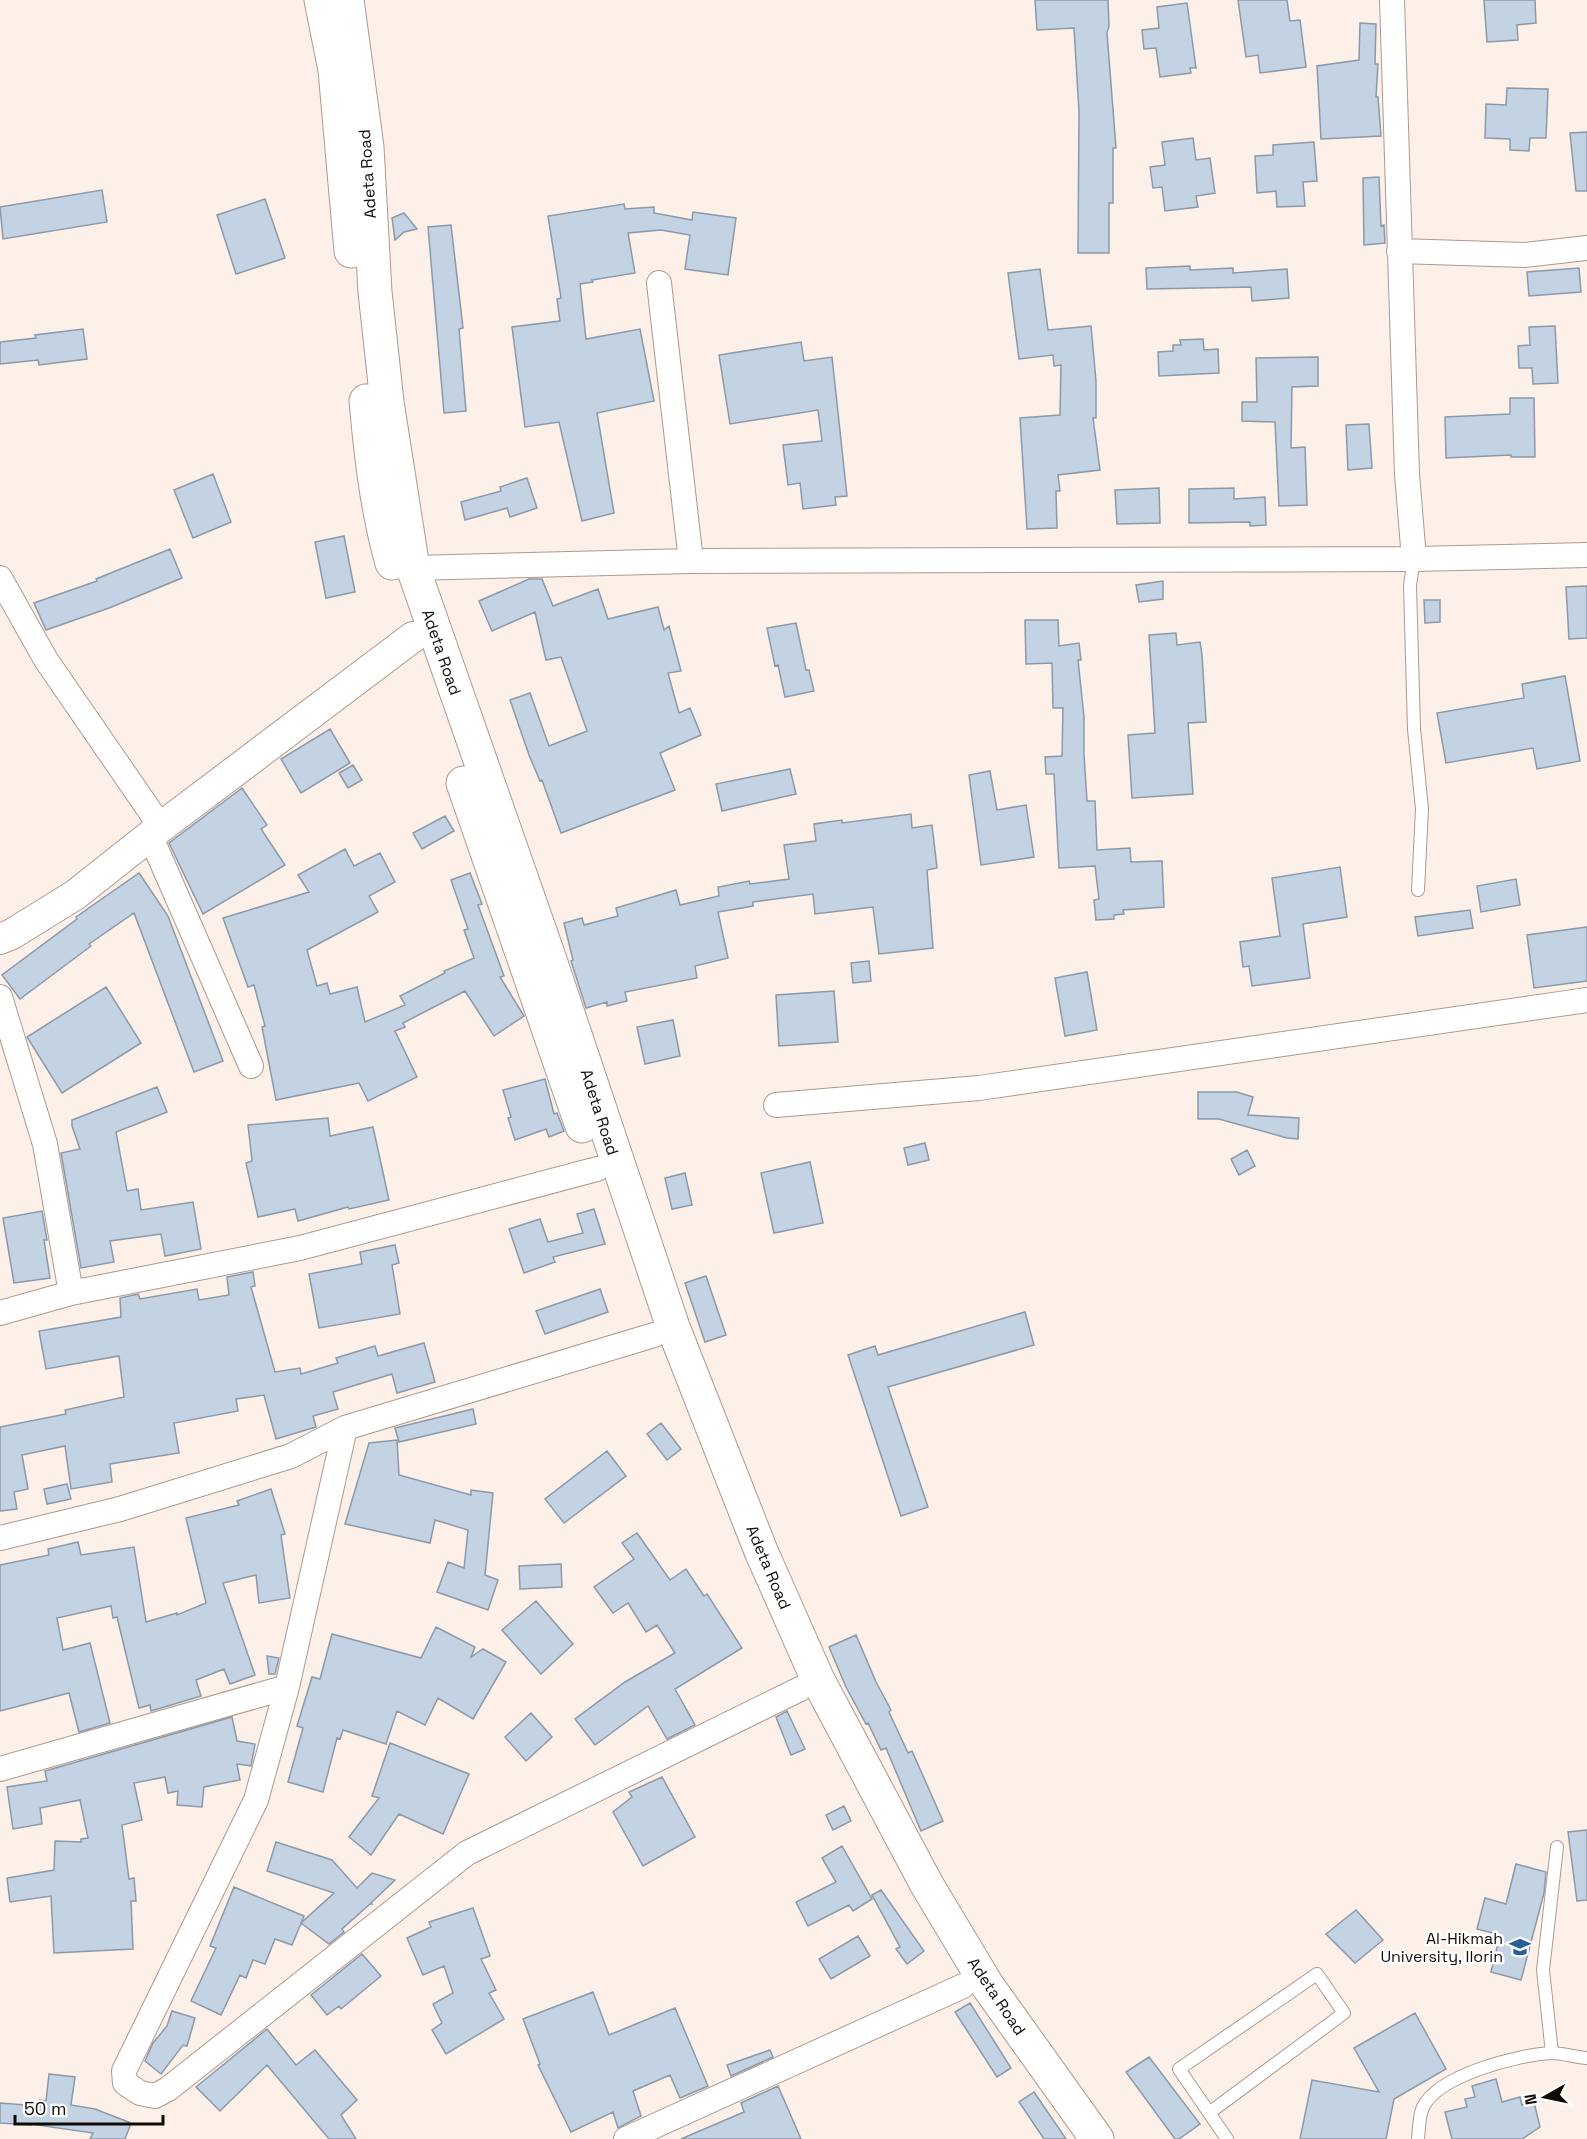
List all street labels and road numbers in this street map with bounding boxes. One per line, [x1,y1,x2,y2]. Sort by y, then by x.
street label: Adeta Road [354,129,381,219]
street label: Adeta Road [417,606,466,698]
street label: Adeta Road [576,1066,623,1158]
street label: Adeta Road [741,1522,796,1612]
street label: Adeta Road [963,1953,1030,2039]

